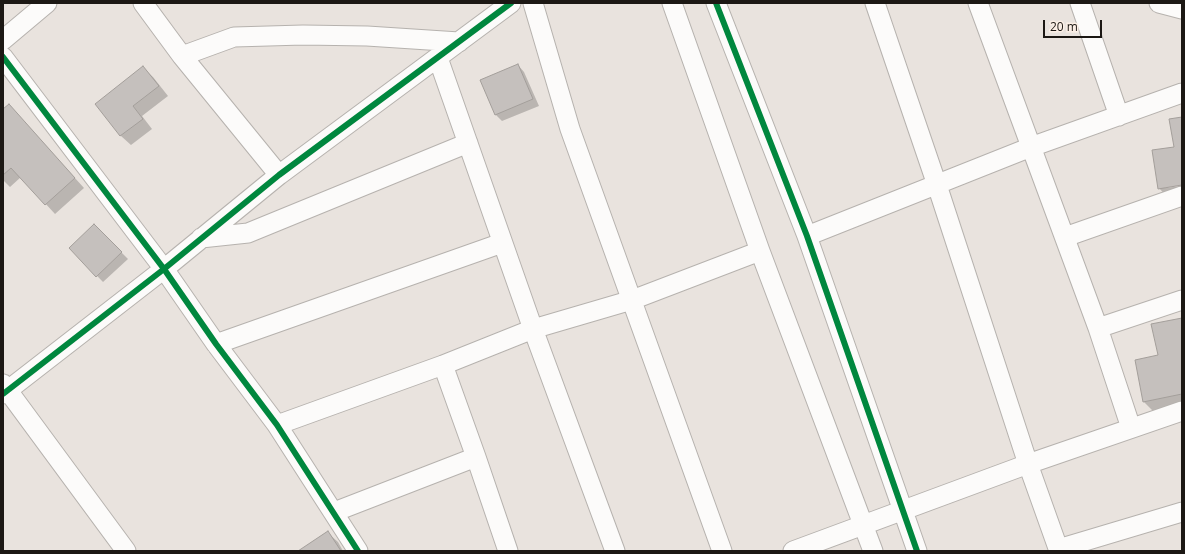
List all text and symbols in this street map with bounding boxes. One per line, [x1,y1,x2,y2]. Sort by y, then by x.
scale bar [1045,12,1104,38]
text: 20 m [1050,18,1078,35]

